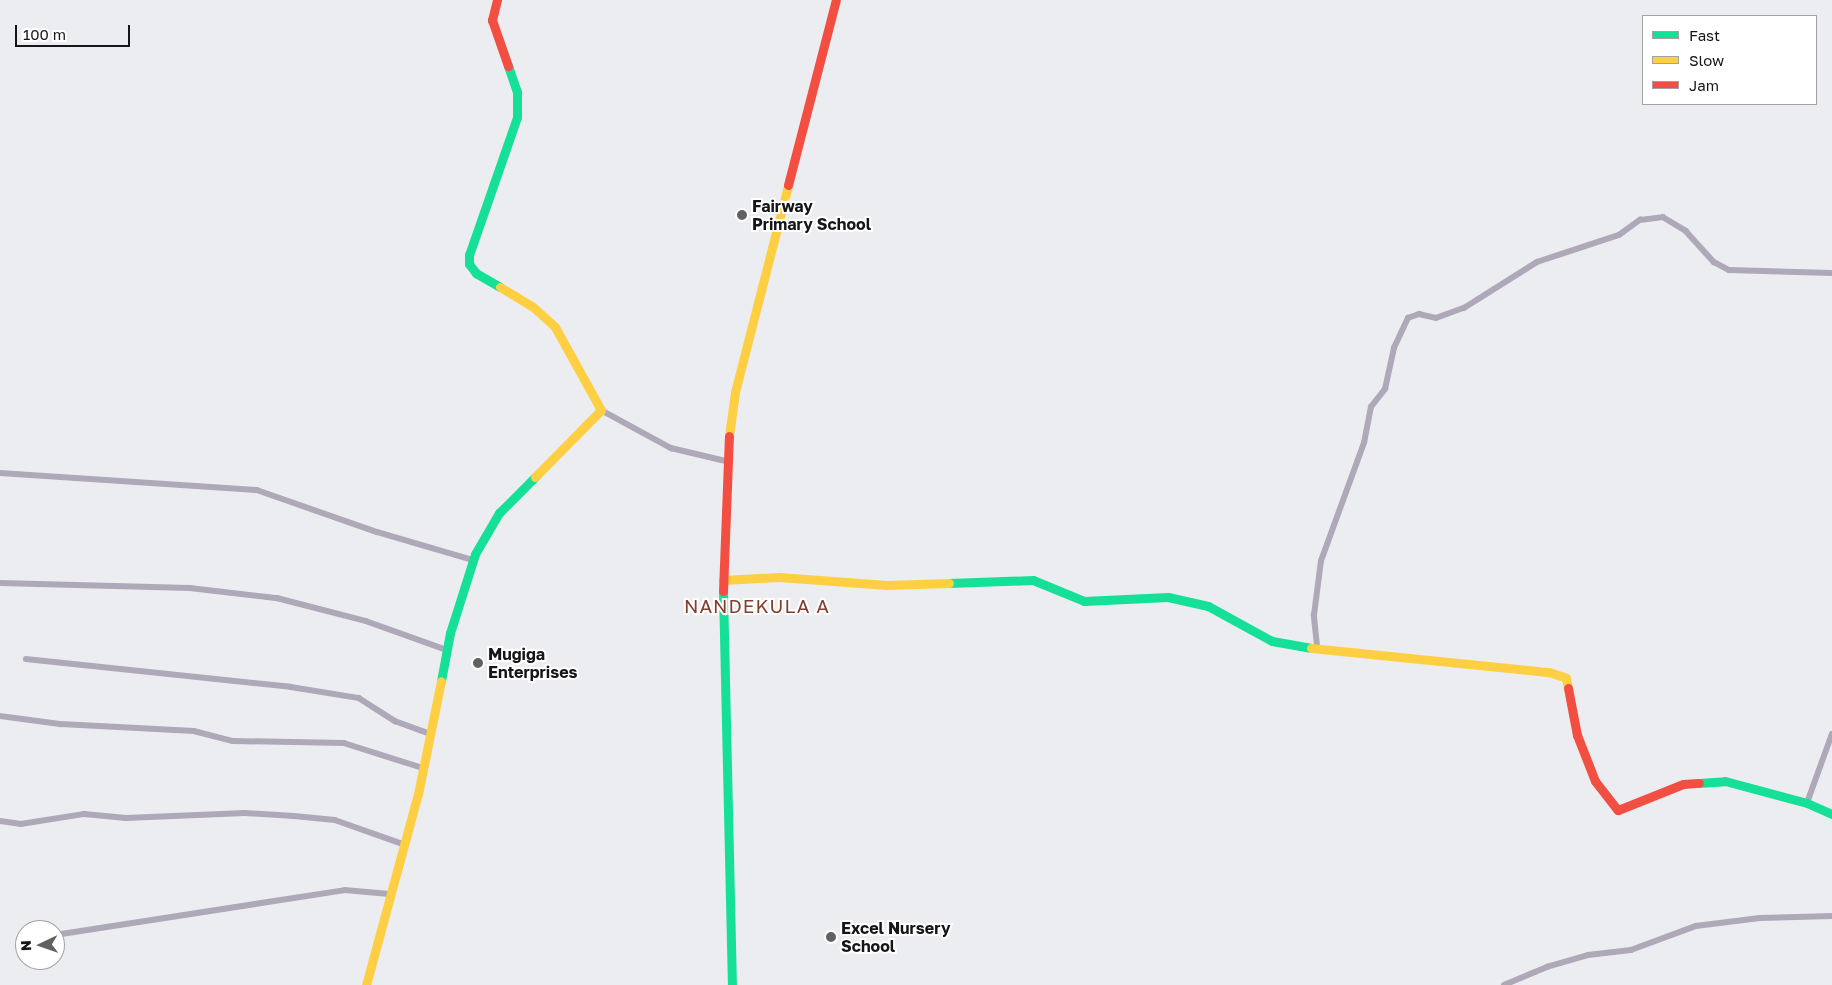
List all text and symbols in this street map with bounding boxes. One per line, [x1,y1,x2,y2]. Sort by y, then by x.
scale bar [18,15,132,47]
legend [1642,15,1817,105]
text: 100 m [23,25,66,43]
text: Fast [1689,26,1720,44]
text: Slow [1689,51,1724,69]
text: Jam [1689,76,1719,94]
place label: Fairway Primary School [752,196,871,234]
marker: Fairway Primary School [736,209,748,221]
district label: NANDEKULA A [683,595,831,617]
place label: Mugiga Enterprises [488,644,578,682]
marker: Mugiga Enterprises [472,657,484,669]
place label: Excel Nursery School [841,918,951,956]
north arrow [15,920,65,970]
marker: Excel Nursery School [825,931,837,943]
text: N [17,940,34,952]

